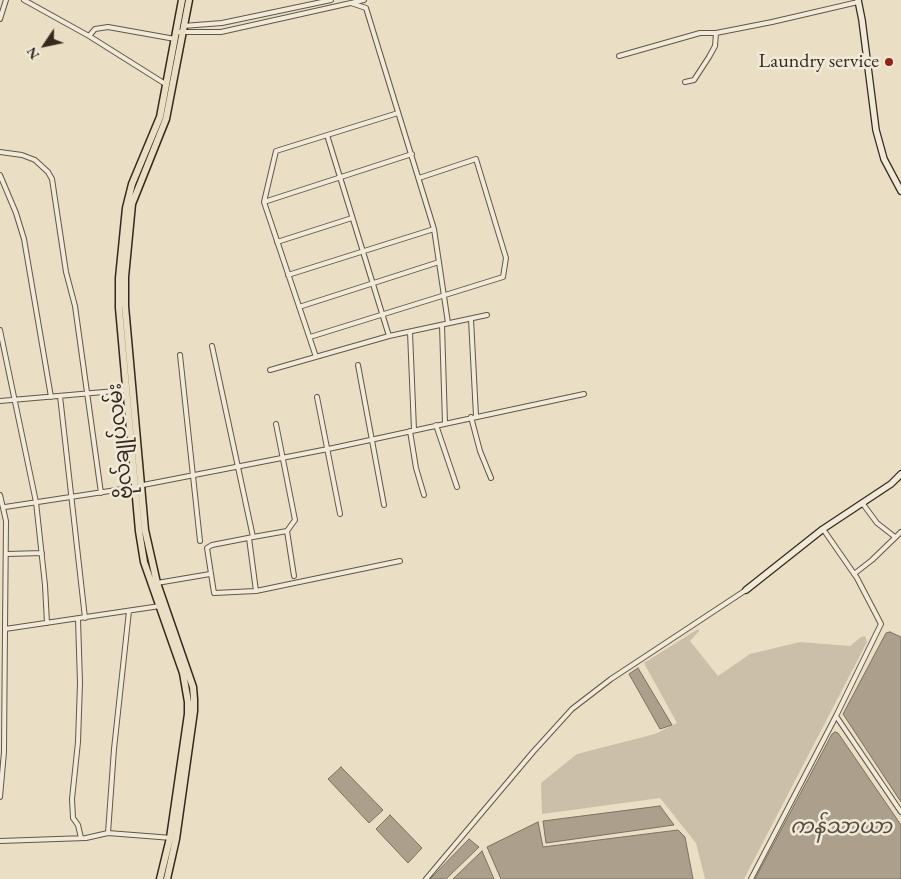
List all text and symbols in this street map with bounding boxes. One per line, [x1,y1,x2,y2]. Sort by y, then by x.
north arrow [20,20,70,70]
text: N [22,44,43,63]
place label: Laundry service [759,50,879,74]
marker: Laundry service [883,56,895,68]
street label: ဗိုလ်ချုပ်လမ်း [103,382,139,500]
water label: ကန်သာယာ [790,814,892,840]

